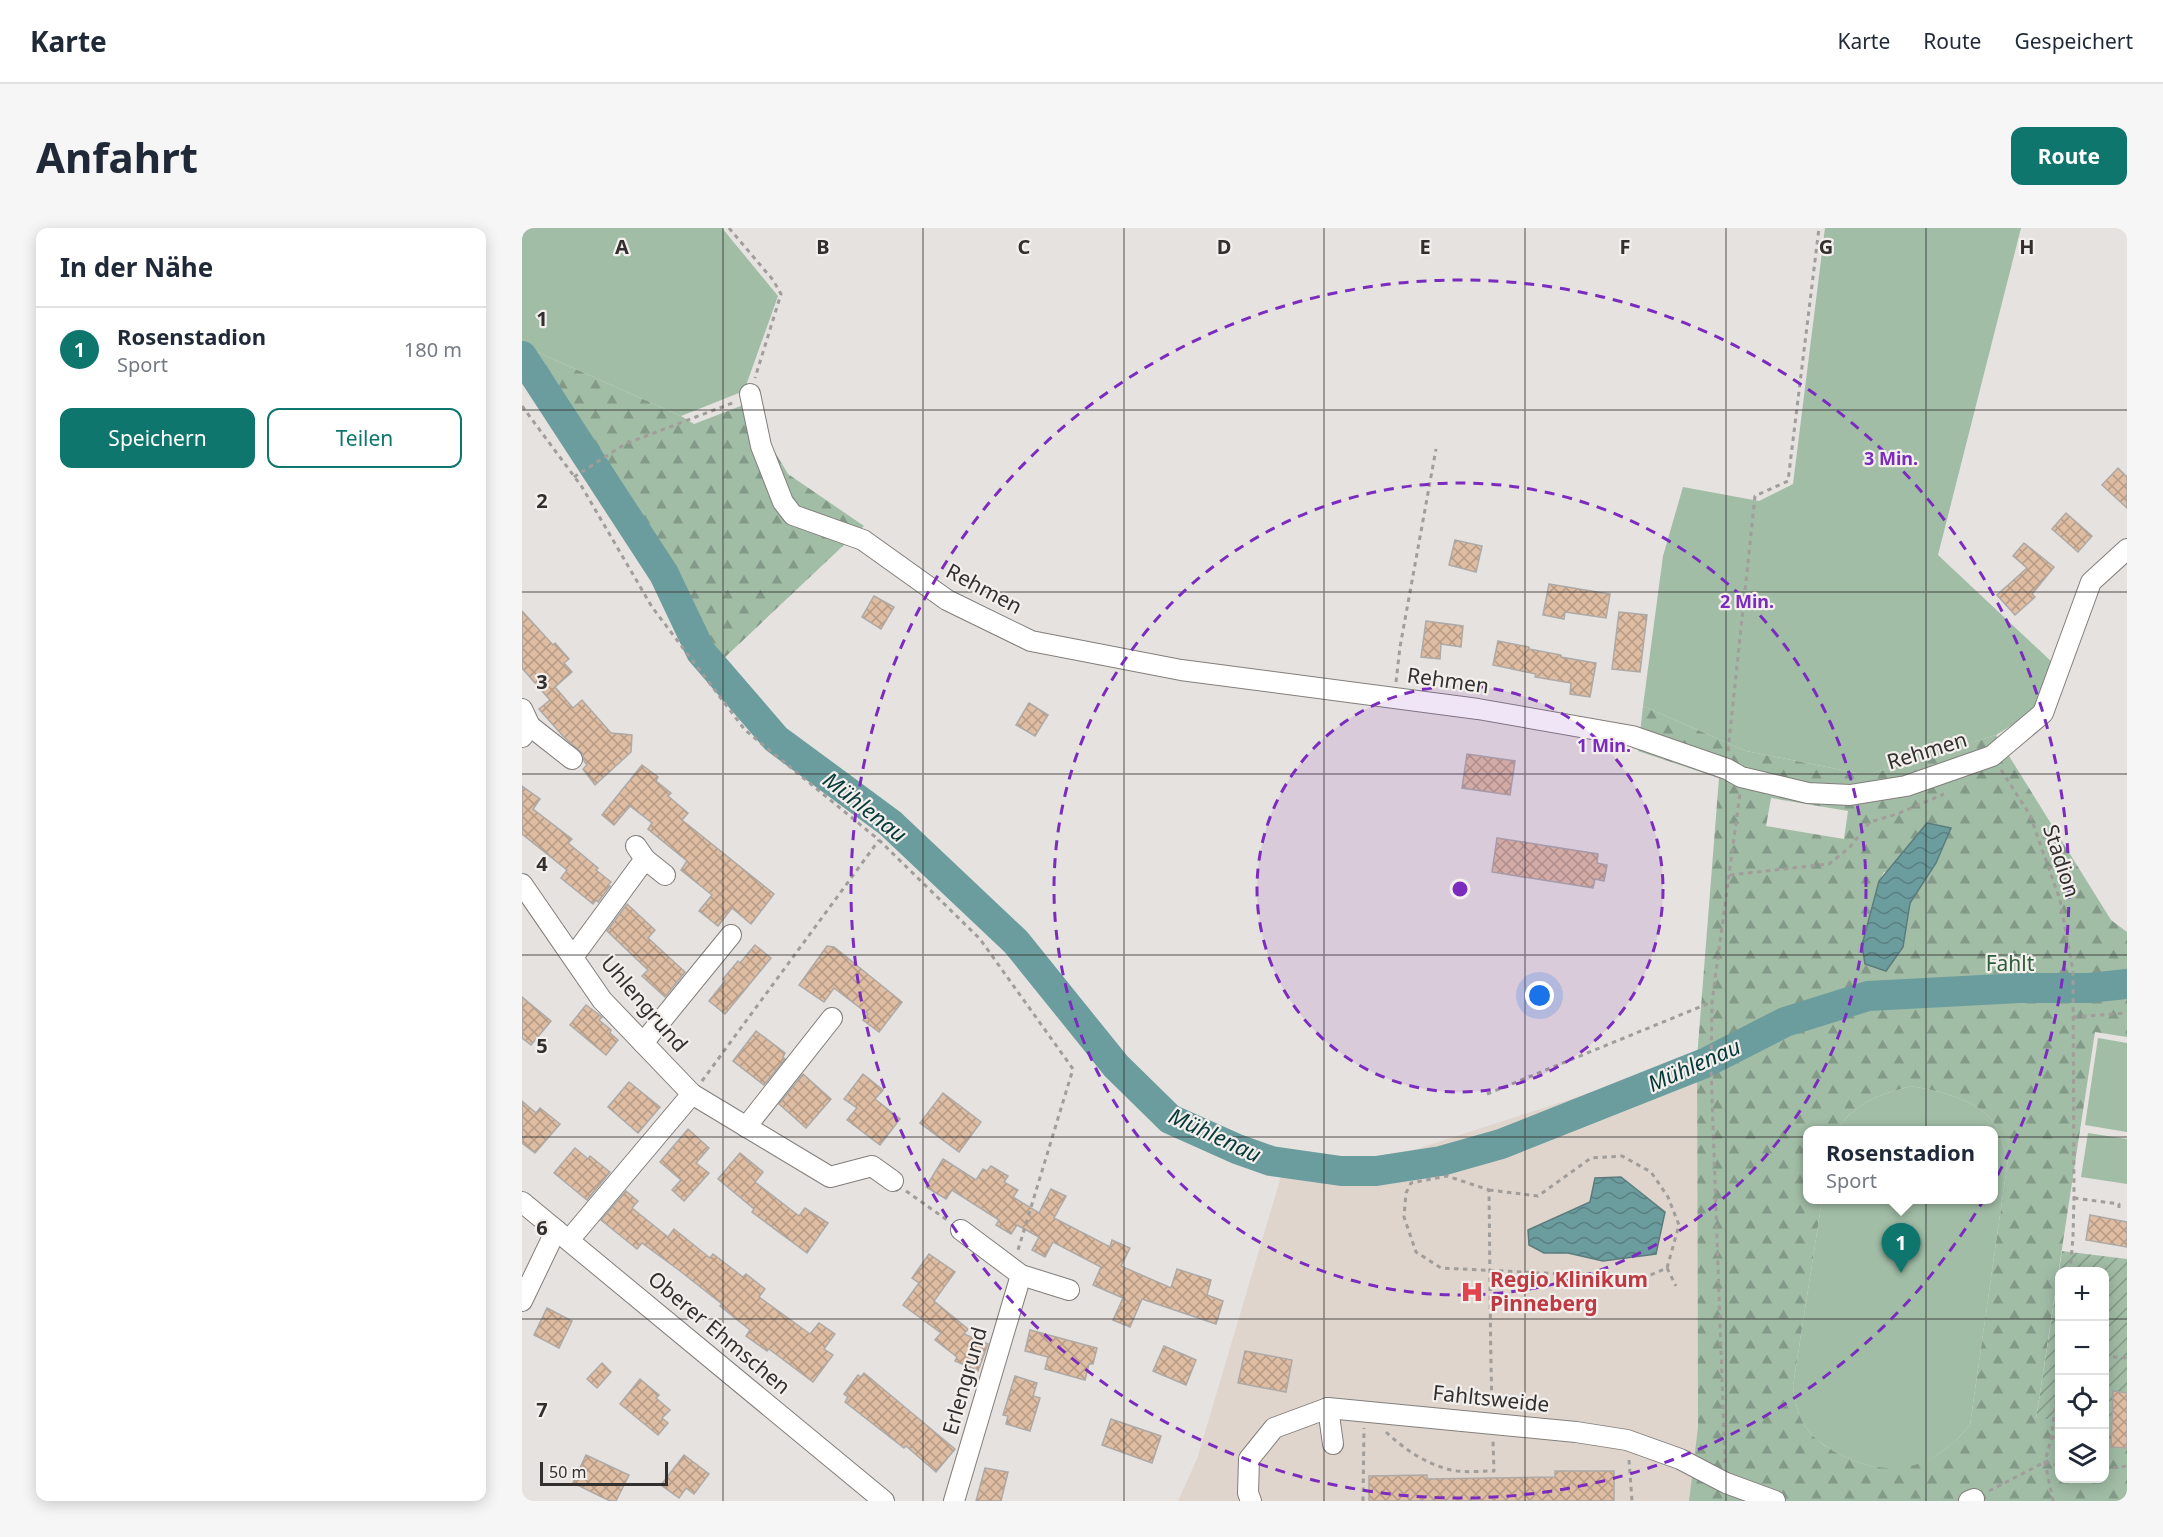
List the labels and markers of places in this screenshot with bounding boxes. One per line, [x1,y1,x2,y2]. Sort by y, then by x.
centre of rings [1450,879,1470,899]
pin: 1 [1882,1224,1920,1273]
place label: Regio Klinikum Pinneberg [1490,1265,1648,1317]
hospital icon: Regio Klinikum Pinneberg [1459,1279,1485,1305]

